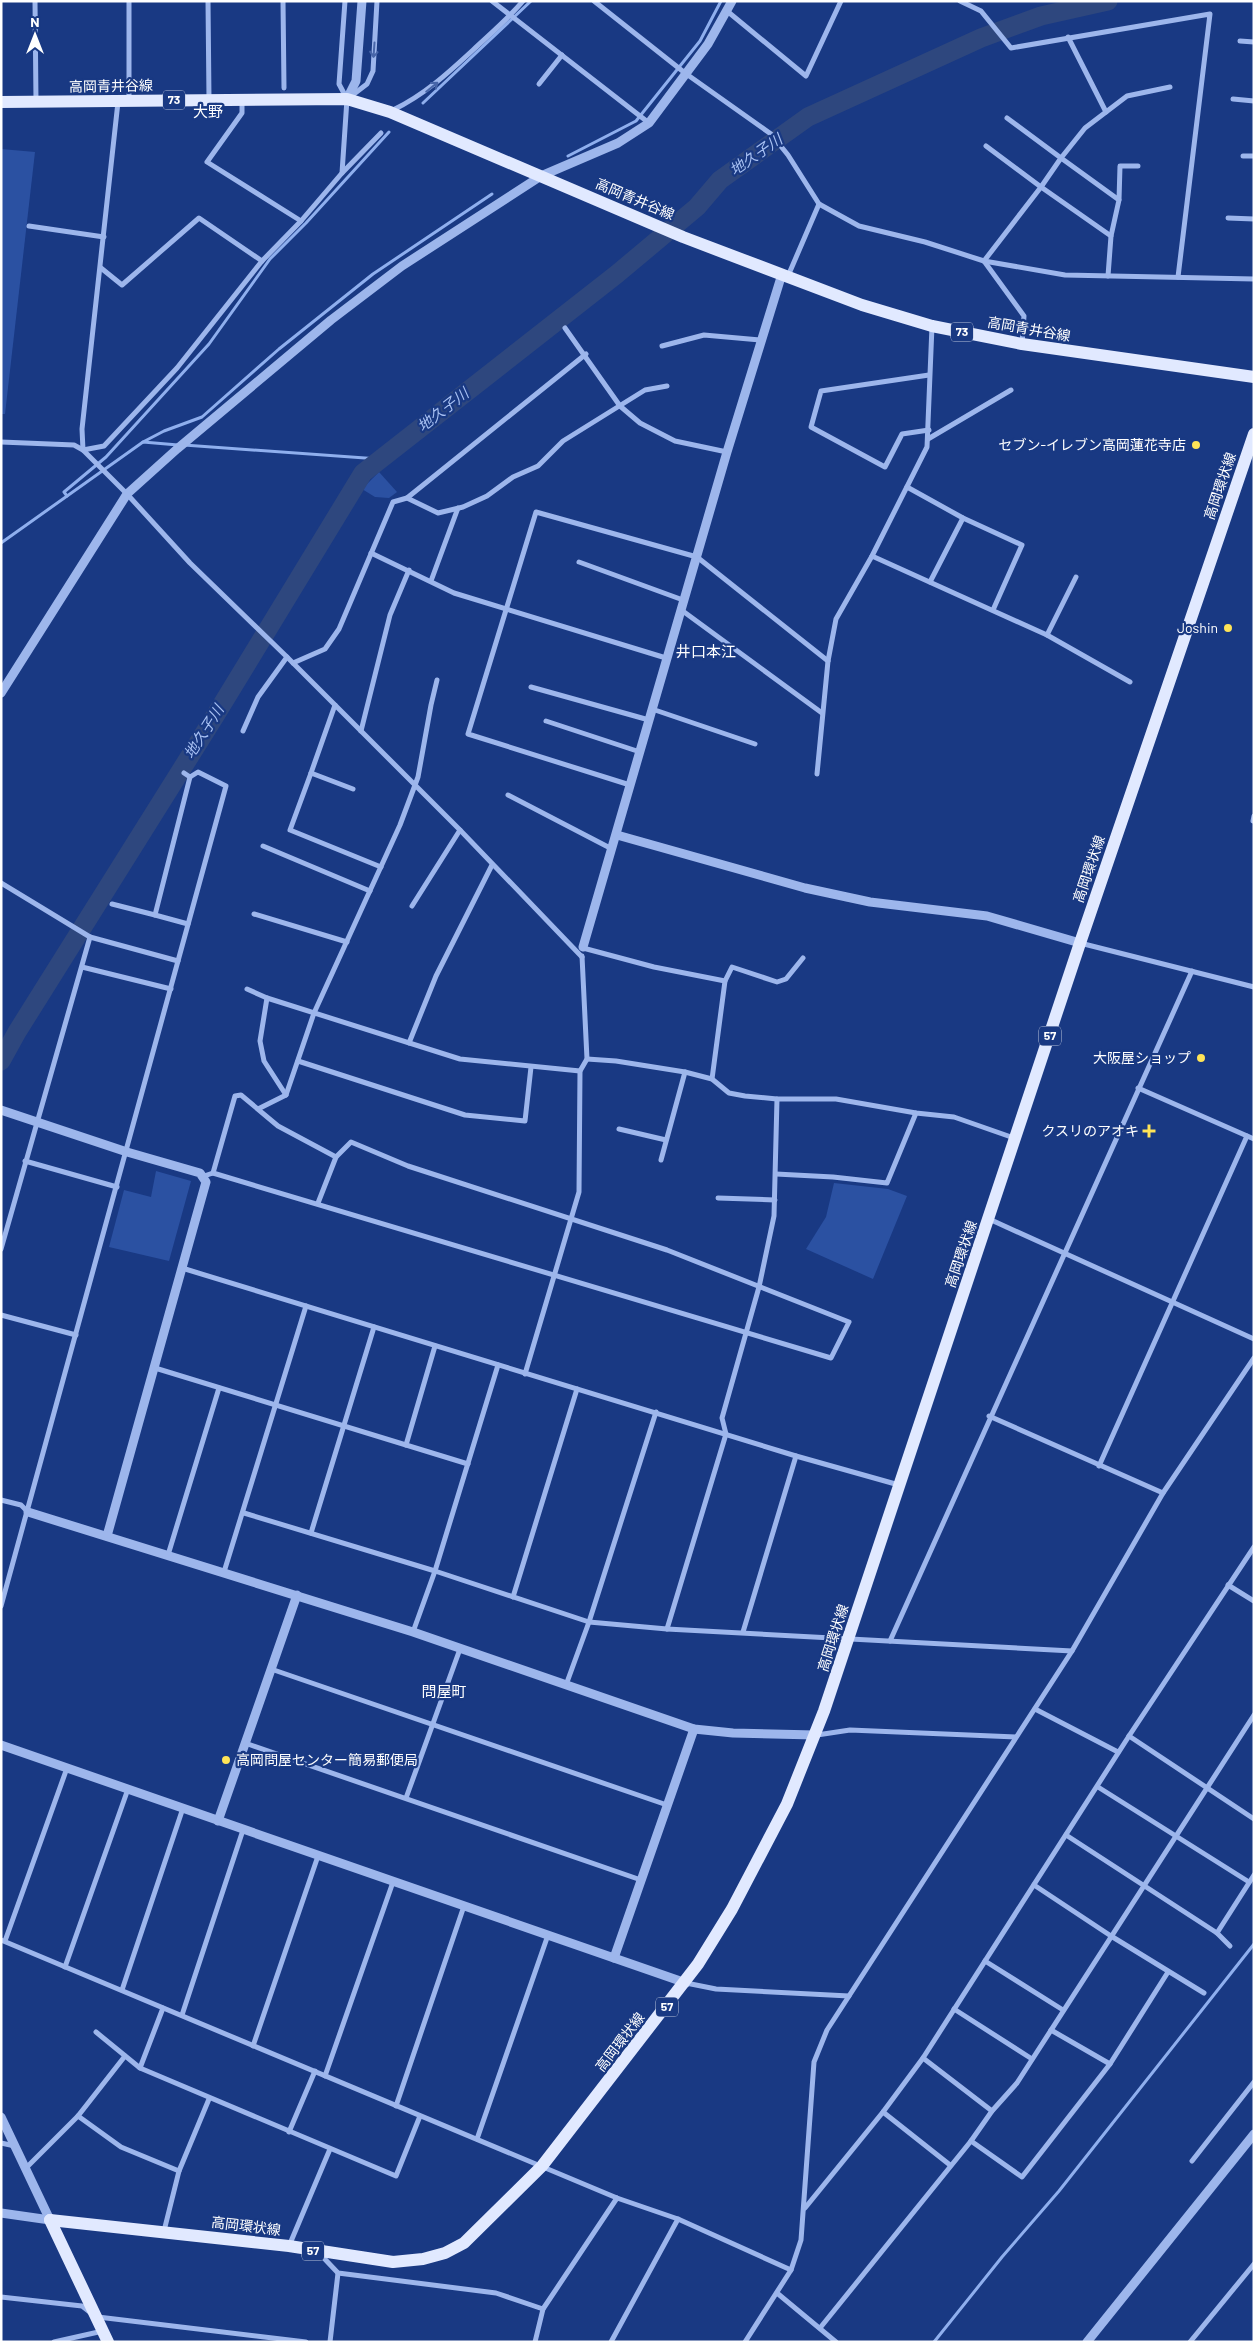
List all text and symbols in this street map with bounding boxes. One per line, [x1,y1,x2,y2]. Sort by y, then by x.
north arrow [10,10,60,60]
text: N [30,13,40,30]
one-way arrow [370,42,379,58]
street label: 高岡青井谷線 [69,76,153,95]
one-way arrow [425,82,438,93]
road number: 73 [163,90,185,110]
district label: 大野 [193,102,223,120]
water label: 地久子川 [726,128,787,179]
street label: 高岡青井谷線 [593,174,677,223]
street label: 高岡青井谷線 [986,313,1072,344]
road number: 73 [951,322,973,342]
water label: 地久子川 [413,382,473,435]
place label: セブン-イレブン高岡蓮花寺店 [998,436,1186,453]
marker: セブン-イレブン高岡蓮花寺店 [1190,439,1202,451]
street label: 高岡環状線 [1200,450,1239,522]
place label: Joshin [1177,619,1218,636]
marker: Joshin [1222,622,1234,634]
district label: 井口本江 [676,642,736,660]
water label: 地久子川 [180,700,228,762]
street label: 高岡環状線 [1069,833,1108,905]
road number: 57 [1039,1026,1061,1046]
place label: 大阪屋ショップ [1093,1049,1191,1066]
marker: 大阪屋ショップ [1195,1052,1207,1064]
place label: クスリのアオキ [1041,1122,1139,1139]
marker: クスリのアオキ [1143,1125,1155,1137]
street label: 高岡環状線 [941,1218,980,1290]
street label: 高岡環状線 [814,1602,851,1674]
district label: 問屋町 [421,1682,467,1700]
place label: 高岡問屋センター簡易郵便局 [236,1751,418,1768]
marker: 高岡問屋センター簡易郵便局 [220,1754,232,1766]
road number: 57 [656,1998,678,2016]
street label: 高岡環状線 [591,2009,648,2075]
street label: 高岡環状線 [210,2213,282,2238]
road number: 57 [302,2242,324,2260]

